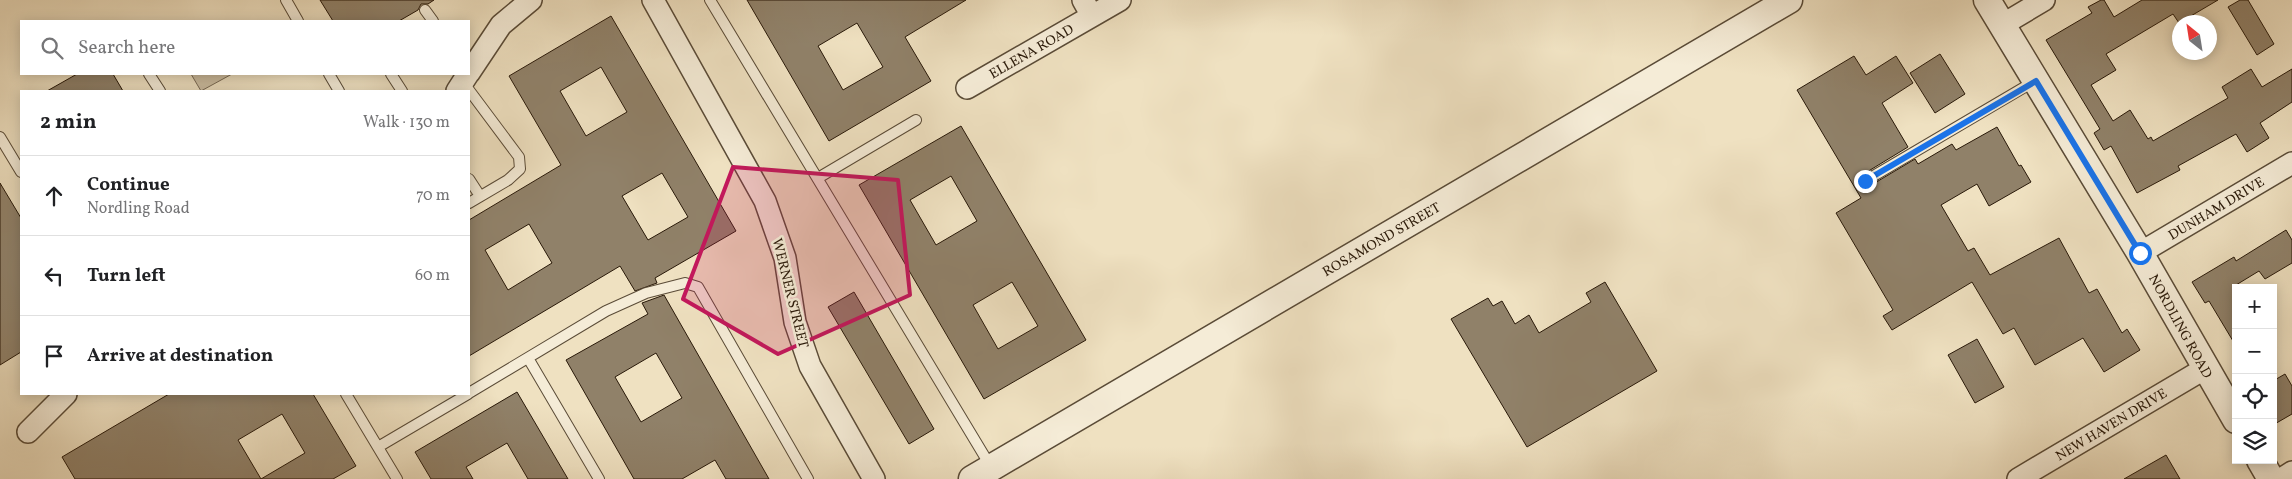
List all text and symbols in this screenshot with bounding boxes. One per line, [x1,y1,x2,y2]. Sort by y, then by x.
north arrow [2172,15,2217,60]
search box [20,20,470,75]
street label: ELLENA ROAD [986,20,1078,84]
icon: search [38,34,66,62]
text: Search here [78,35,175,61]
text: 2 min [40,108,97,137]
text: Walk · 130 m [363,112,450,134]
route end [1854,170,1877,193]
text: Continue [87,172,170,198]
street label: DUNHAM DRIVE [2165,173,2268,246]
icon: ahead [40,182,68,210]
text: 70 m [416,185,450,207]
text: Nordling Road [87,198,190,220]
street label: ROSAMOND STREET [1319,199,1444,282]
street label: WERNER STREET [767,236,812,350]
route start [2129,242,2152,265]
icon: left [40,262,68,290]
text: Turn left [87,263,166,289]
text: 60 m [415,265,450,287]
street label: NORDLING ROAD [2143,271,2216,382]
map controls [2232,284,2277,464]
button: + [2232,284,2277,329]
button: − [2232,329,2277,374]
icon: arrive [40,342,68,370]
text: Arrive at destination [87,343,273,369]
button: locate [2232,374,2277,419]
street label: NEW HAVEN DRIVE [2052,384,2171,466]
button: layers [2232,419,2277,464]

